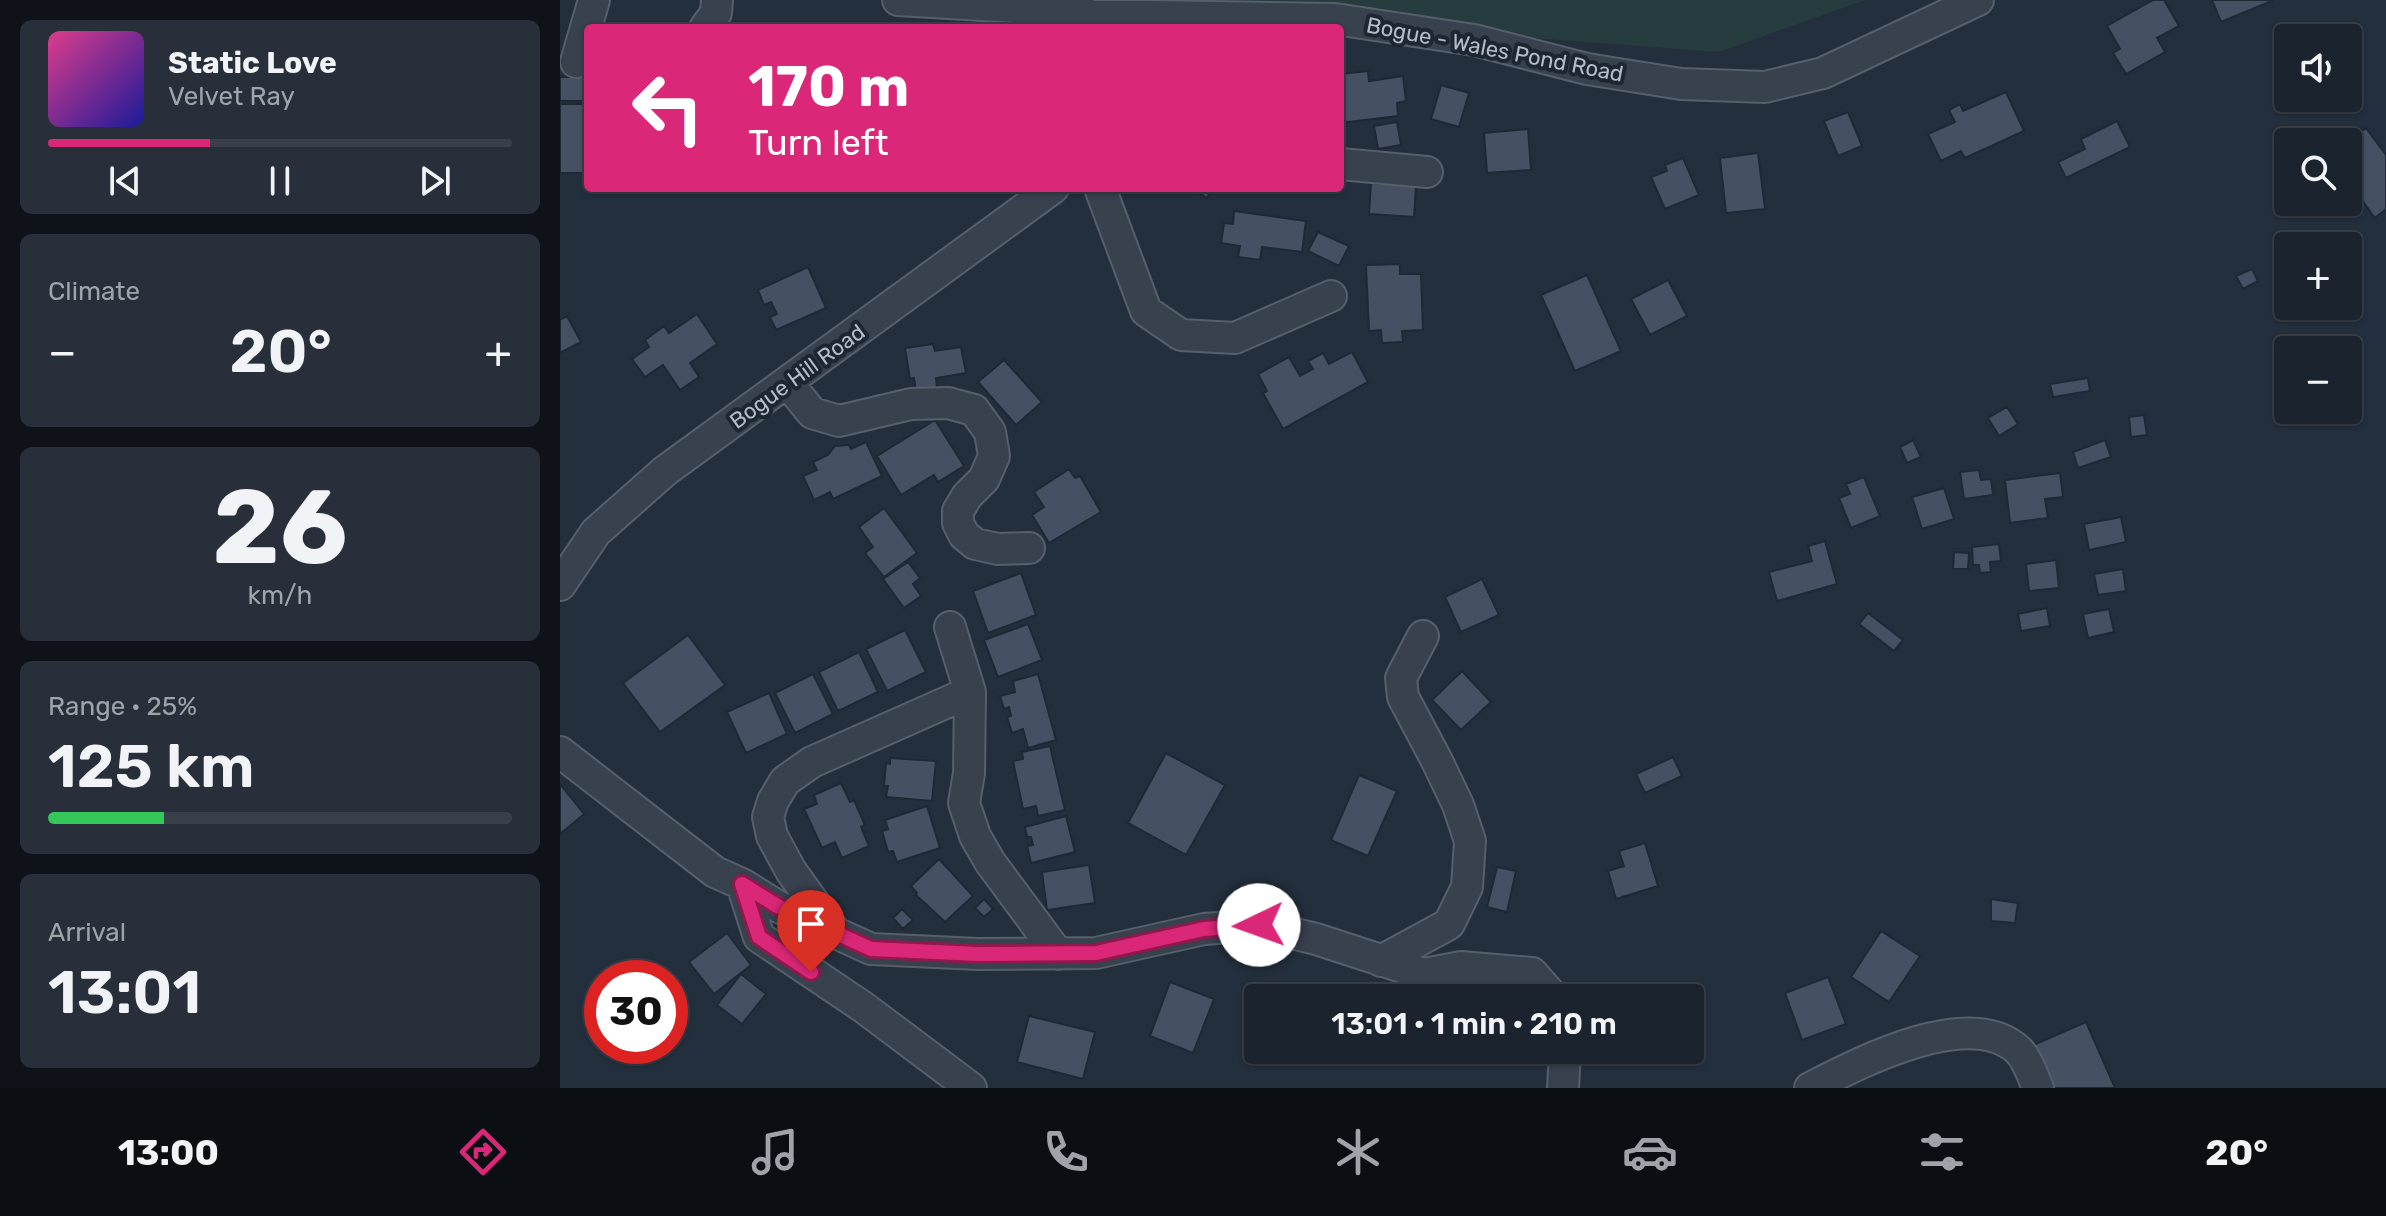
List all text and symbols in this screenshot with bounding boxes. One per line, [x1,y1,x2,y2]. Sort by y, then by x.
street label: Bogue - Wales Pond Road [1364,11,1626,88]
map controls [2274,24,2362,424]
button: sound [2274,24,2362,112]
text: Static Love [168,45,337,81]
text: 170 m [748,54,909,120]
icon: left [616,56,720,160]
text: Velvet Ray [168,81,295,112]
text: Turn left [748,121,889,164]
button: search [2274,128,2362,216]
icon: previous [103,159,147,203]
icon: pause [258,159,302,203]
icon: next [413,159,457,203]
button: + [2274,232,2362,320]
text: Climate [48,276,140,307]
text: 20° [229,316,332,387]
street label: Bogue Hill Road [724,318,870,435]
text: − [48,326,77,378]
text: + [485,326,512,378]
button: − [2274,336,2362,424]
text: 26 [212,466,348,589]
text: km/h [248,580,312,611]
text: Range · 25% [48,691,197,722]
text: 125 km [48,731,255,802]
position arrow [1217,883,1301,967]
pin [777,890,845,972]
icon: arrive [789,902,833,946]
text: Arrival [48,917,126,948]
text: 13:01 [48,957,201,1028]
speed limit sign: 30 [584,960,688,1064]
text: 13:01 · 1 min · 210 m [1331,1006,1617,1042]
icon: directions [455,1124,511,1180]
icon: music [747,1124,803,1180]
icon: phone [1038,1124,1094,1180]
icon: climate [1330,1124,1386,1180]
icon: car [1622,1124,1678,1180]
icon: filters [1914,1124,1970,1180]
text: 13:00 [118,1131,219,1174]
text: 20° [2205,1131,2268,1174]

